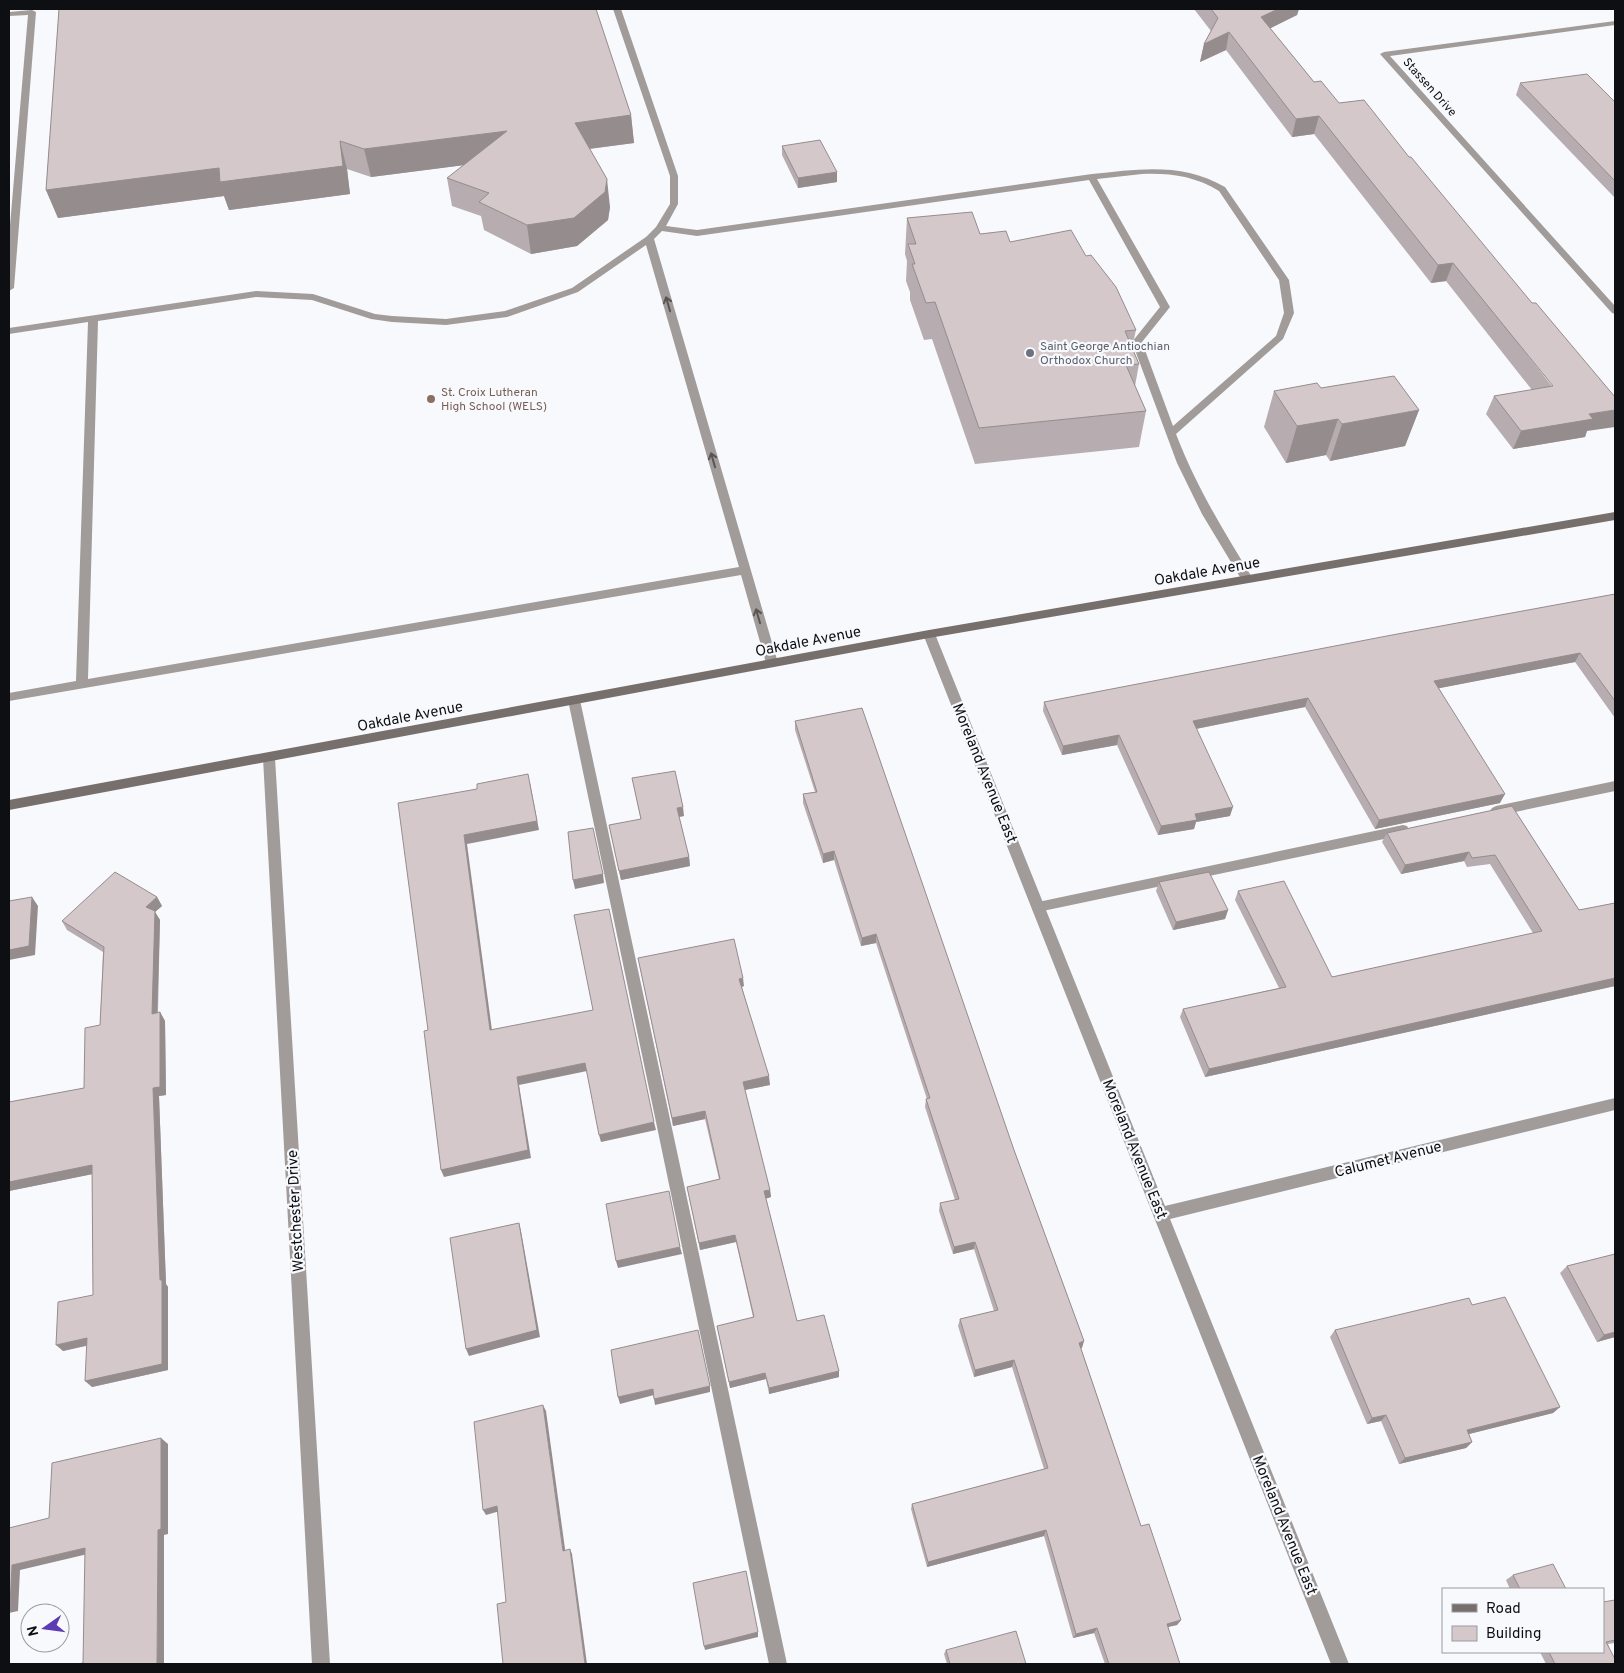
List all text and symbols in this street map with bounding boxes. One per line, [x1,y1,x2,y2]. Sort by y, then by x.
street label: Stassen Drive [1399,55,1460,120]
one-way arrow [662,297,672,313]
place label: Saint George Antiochian Orthodox Church [1040,339,1170,369]
marker: Saint George Antiochian Orthodox Church [1024,347,1036,359]
place label: St. Croix Lutheran High School (WELS) [441,385,547,415]
marker: St. Croix Lutheran High School (WELS) [425,393,437,405]
one-way arrow [708,453,717,469]
street label: Oakdale Avenue [1153,554,1262,591]
one-way arrow [753,609,763,625]
street label: Oakdale Avenue [754,623,863,662]
street label: Oakdale Avenue [356,698,465,737]
street label: Moreland Avenue East [947,701,1020,846]
street label: Moreland Avenue East [1097,1077,1170,1222]
street label: Calumet Avenue [1333,1138,1444,1183]
street label: Westchester Drive [284,1149,309,1272]
street label: Moreland Avenue East [1247,1453,1320,1598]
legend [1442,1588,1604,1653]
text: Road [1486,1600,1521,1619]
north arrow [20,1603,70,1653]
text: N [24,1624,43,1638]
text: Building [1486,1625,1541,1644]

